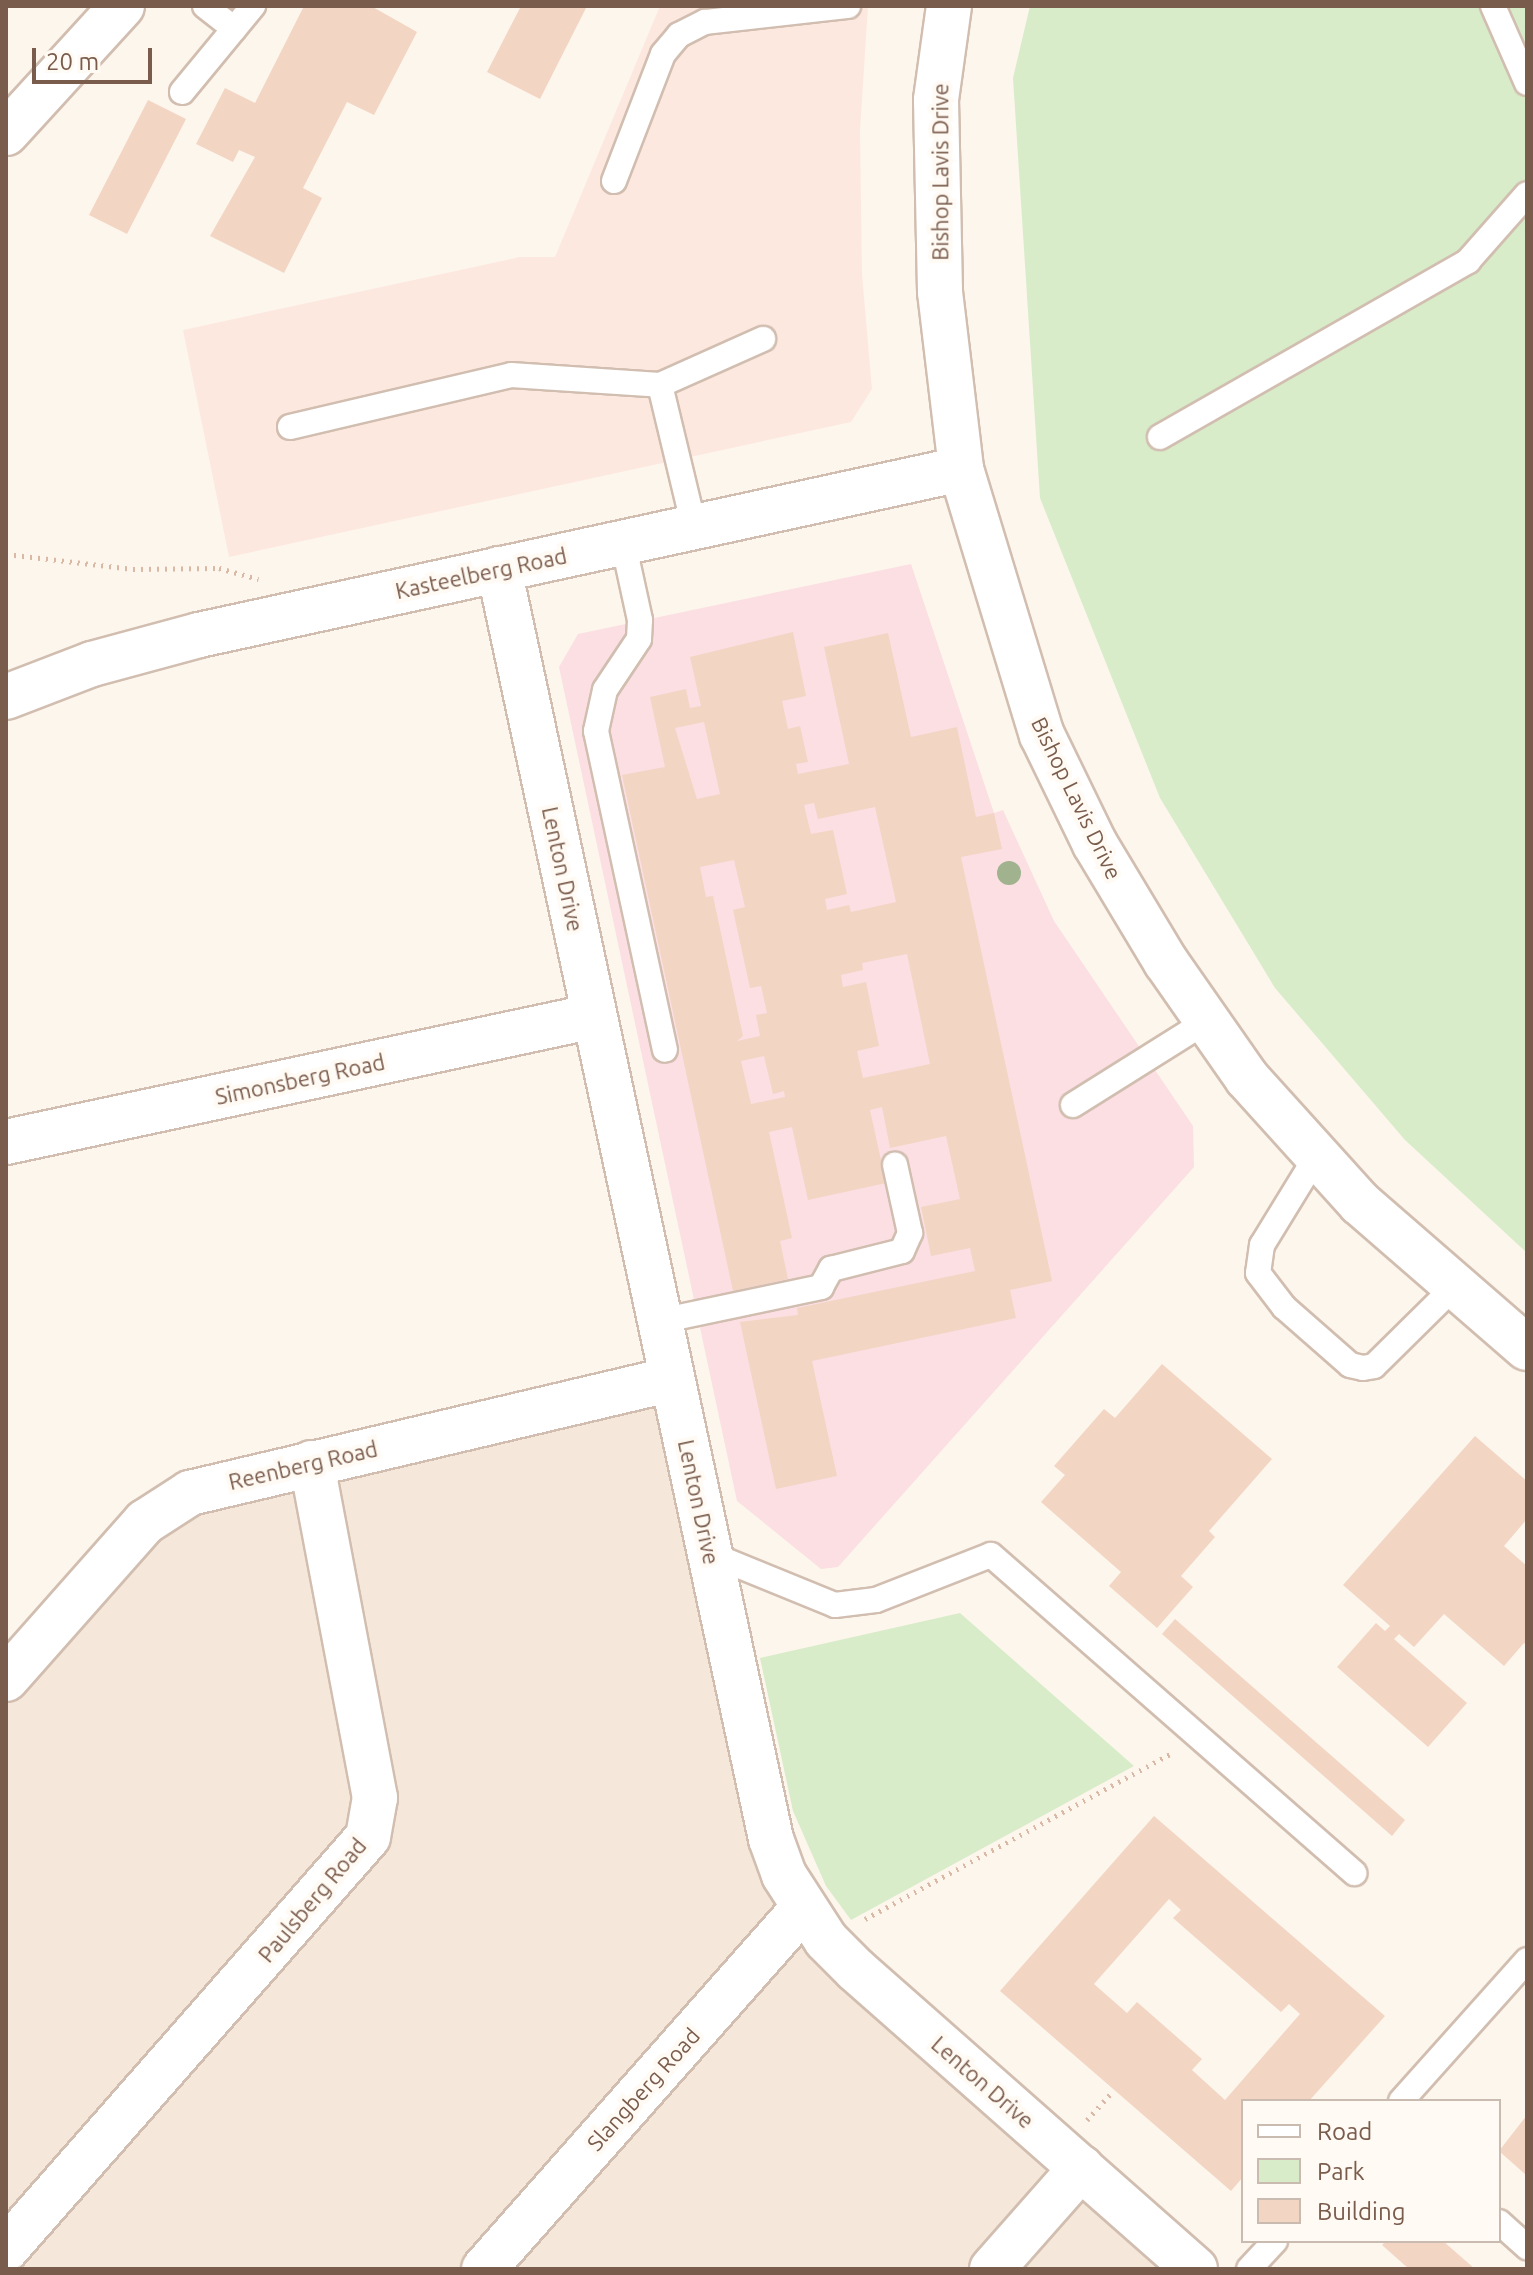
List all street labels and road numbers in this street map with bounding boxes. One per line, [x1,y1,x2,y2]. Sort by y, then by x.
street label: Bishop Lavis Drive [927,83,953,261]
street label: Kasteelberg Road [393,542,569,604]
street label: Bishop Lavis Drive [1026,712,1128,884]
street label: Lenton Drive [537,804,589,934]
street label: Simonsberg Road [213,1048,387,1110]
street label: Reenberg Road [226,1435,380,1495]
street label: Lenton Drive [673,1437,725,1567]
street label: Paulsberg Road [252,1833,372,1967]
street label: Slangberg Road [581,2022,705,2156]
street label: Lenton Drive [926,2030,1040,2134]

